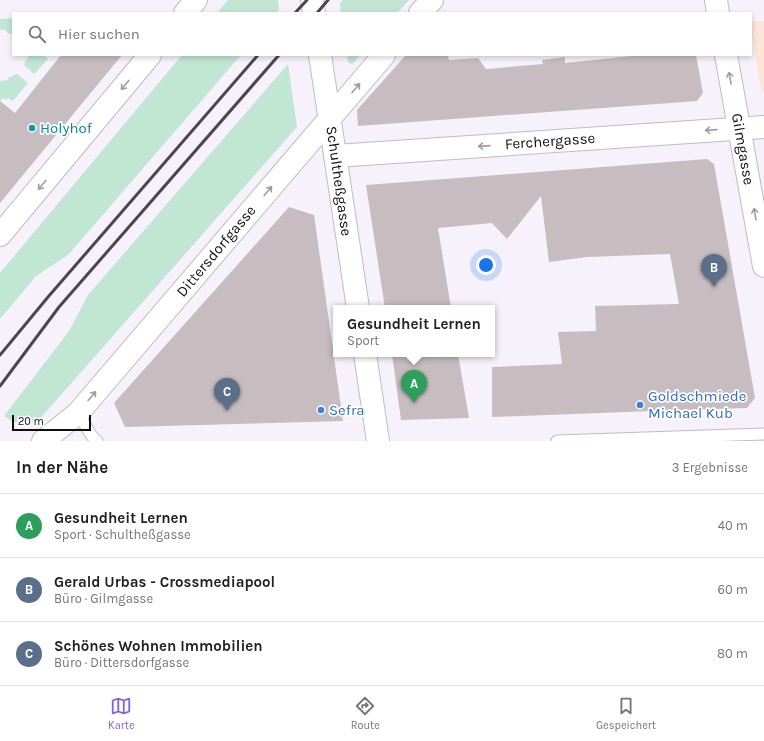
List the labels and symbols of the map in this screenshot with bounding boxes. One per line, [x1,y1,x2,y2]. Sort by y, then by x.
one-way arrow [726,72,734,85]
one-way arrow [121,80,130,90]
one-way arrow [351,82,360,93]
street label: Gilmgasse [728,112,758,186]
place label: Holyhof [40,119,93,137]
marker: Holyhof [27,123,37,133]
street label: Schultheßgasse [322,125,356,237]
one-way arrow [705,126,718,134]
street label: Ferchergasse [504,129,596,153]
one-way arrow [478,142,491,149]
one-way arrow [38,179,47,190]
one-way arrow [263,186,272,196]
street label: Dittersdorfgasse [172,202,260,300]
one-way arrow [751,208,759,221]
pin: B [701,254,727,287]
your location [476,255,496,275]
pin: A [401,370,427,403]
pin: C [214,378,240,411]
place label: Goldschmiede Michael Kub [648,387,746,422]
one-way arrow [88,391,97,402]
marker: Goldschmiede Michael Kub [635,400,645,410]
place label: Sefra [329,401,365,419]
marker: Sefra [316,405,326,415]
scale bar [12,413,91,432]

